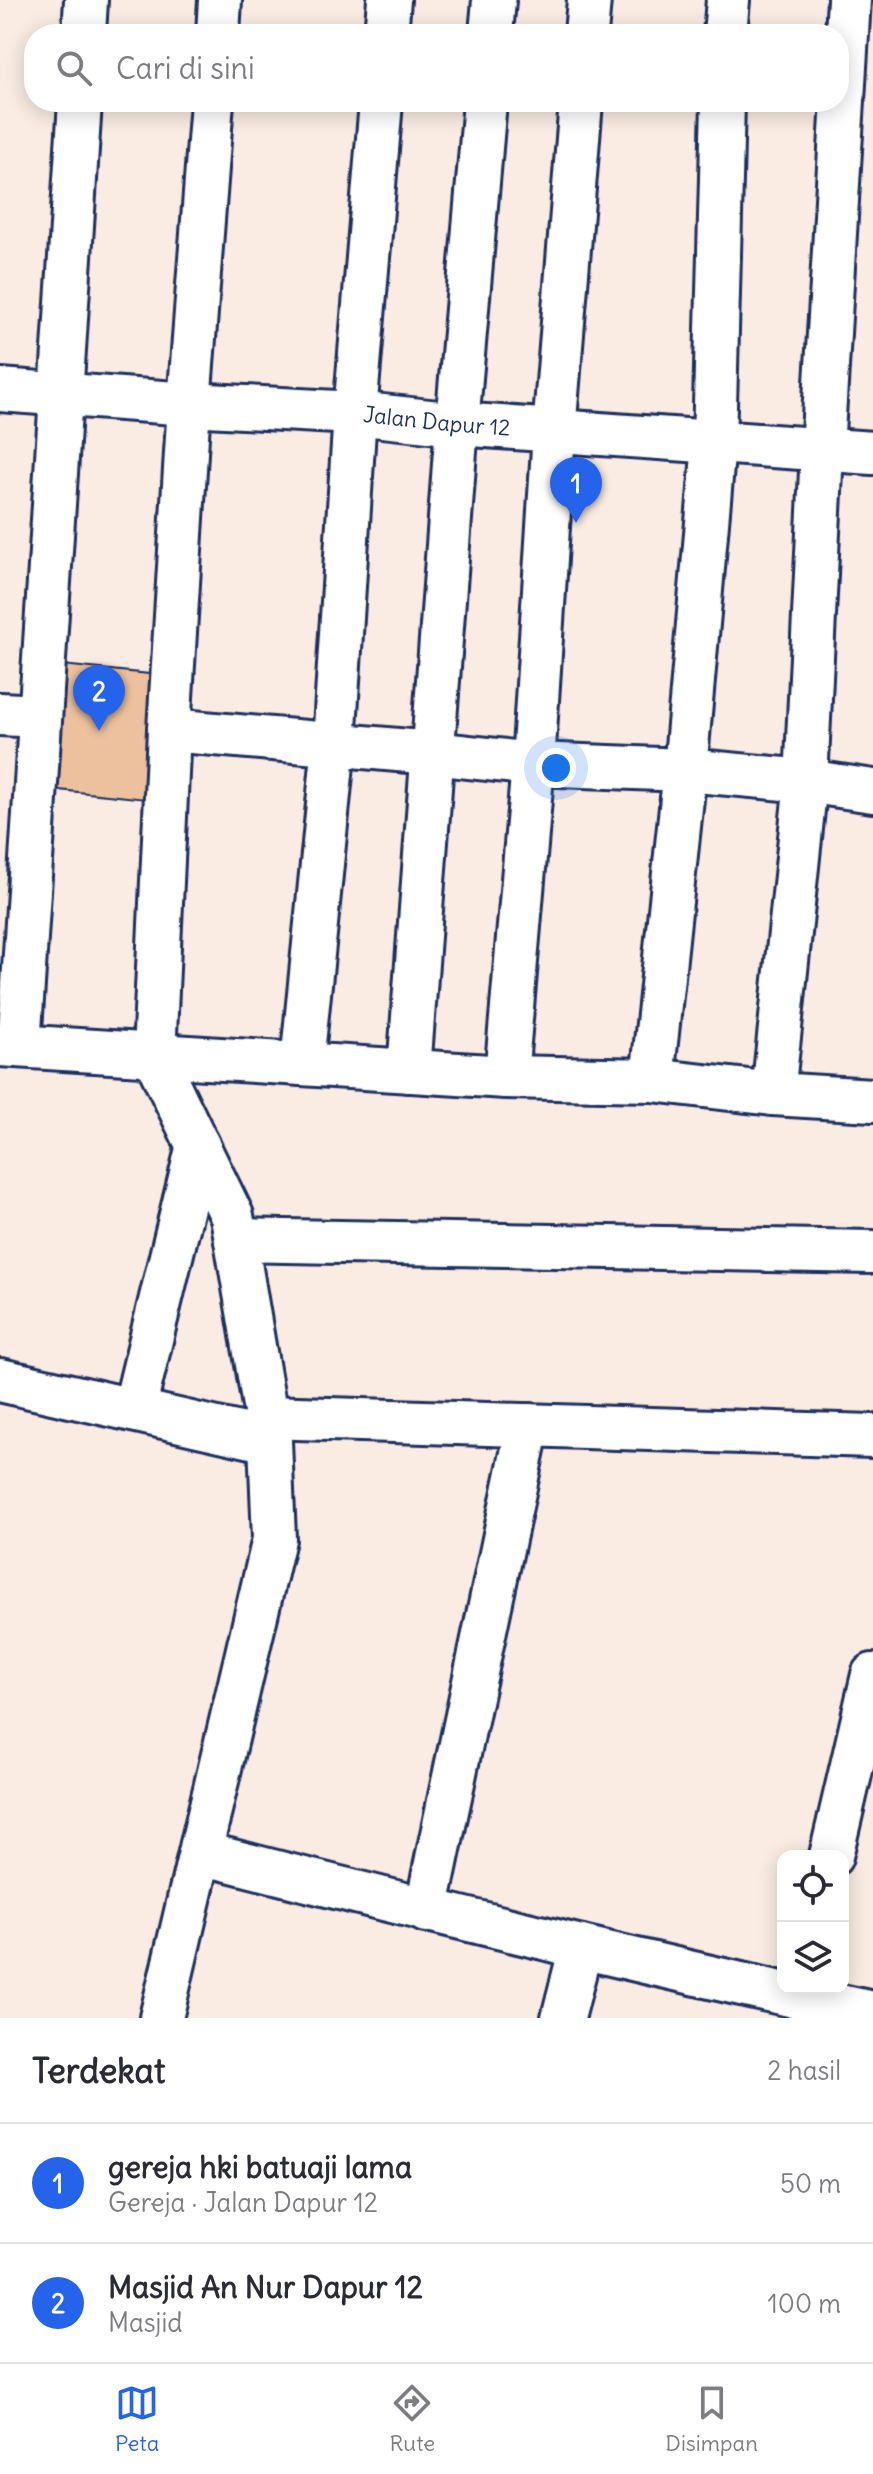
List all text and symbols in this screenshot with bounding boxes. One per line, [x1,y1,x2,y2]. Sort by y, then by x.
search box [24,24,849,112]
icon: search [52,46,96,90]
text: Cari di sini [116,49,255,87]
street label: Jalan Dapur 12 [362,400,511,442]
pin: 1 [550,457,602,523]
pin: 2 [73,665,125,731]
your location [536,748,576,788]
map controls [777,1850,849,1994]
button: locate [777,1850,849,1922]
button: layers [777,1922,849,1994]
text: Terdekat [32,2049,165,2092]
text: 2 hasil [767,2054,841,2087]
text: gereja hki batuaji lama [108,2148,412,2186]
text: 1 [53,2167,63,2200]
text: 50 m [780,2167,841,2200]
text: Gereja · Jalan Dapur 12 [108,2186,378,2219]
text: Masjid An Nur Dapur 12 [108,2268,423,2306]
text: 2 [51,2287,65,2320]
text: 100 m [767,2287,841,2320]
text: Masjid [108,2306,183,2339]
tab: Peta [115,2381,159,2457]
tab: Rute [389,2381,435,2457]
tab: Disimpan [665,2381,758,2457]

